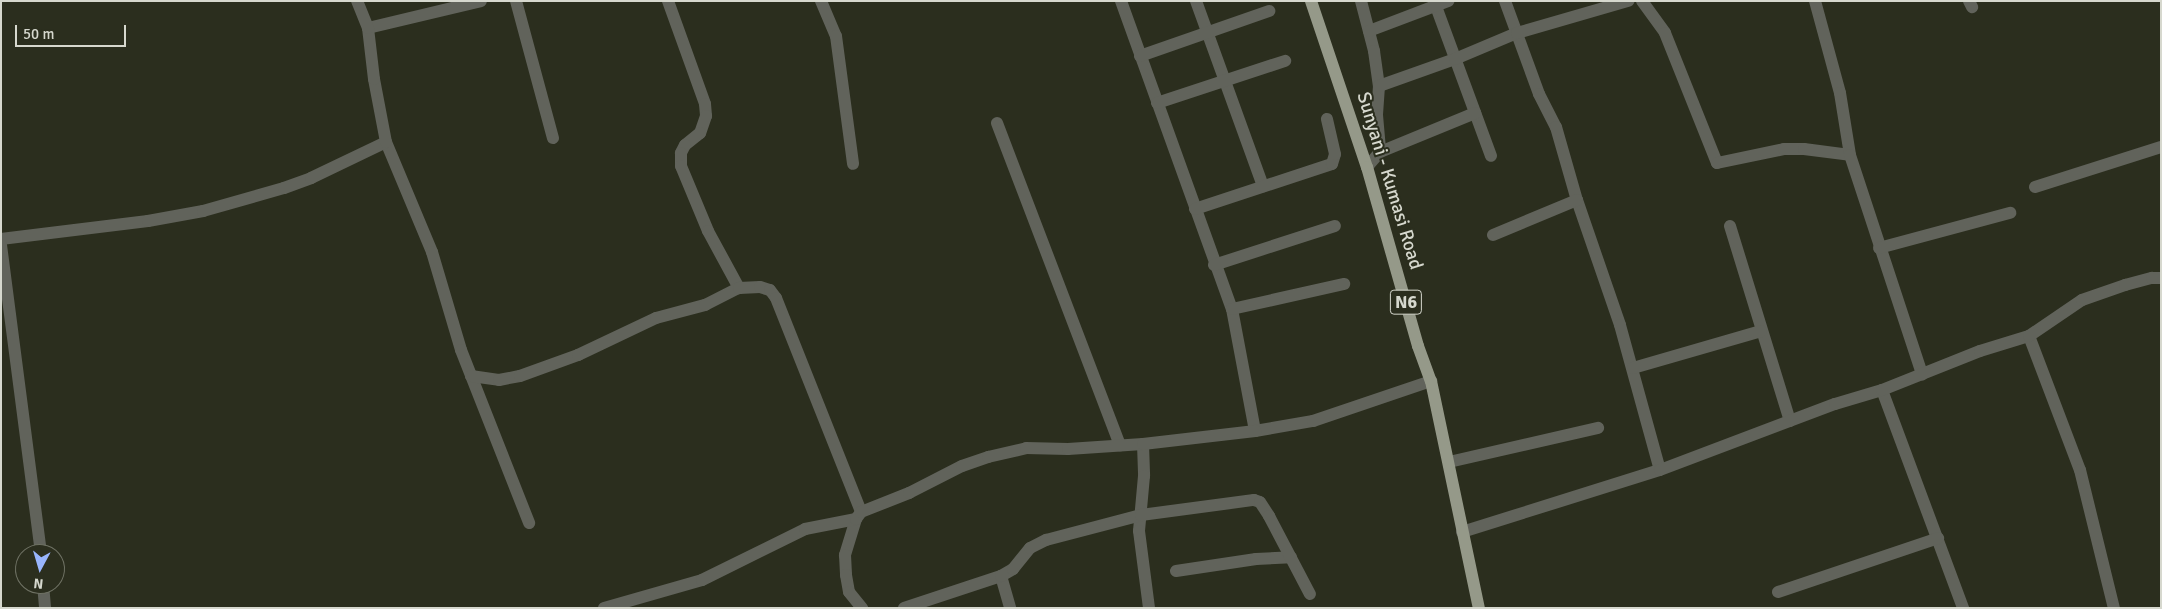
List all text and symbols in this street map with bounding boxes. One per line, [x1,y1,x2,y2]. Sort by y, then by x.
scale bar [18,15,129,47]
text: 50 m [23,25,54,43]
street label: Sunyani - Kumasi Road [1351,90,1427,272]
road number: N6 [1390,286,1422,318]
north arrow [15,544,65,594]
text: N [33,574,44,592]

